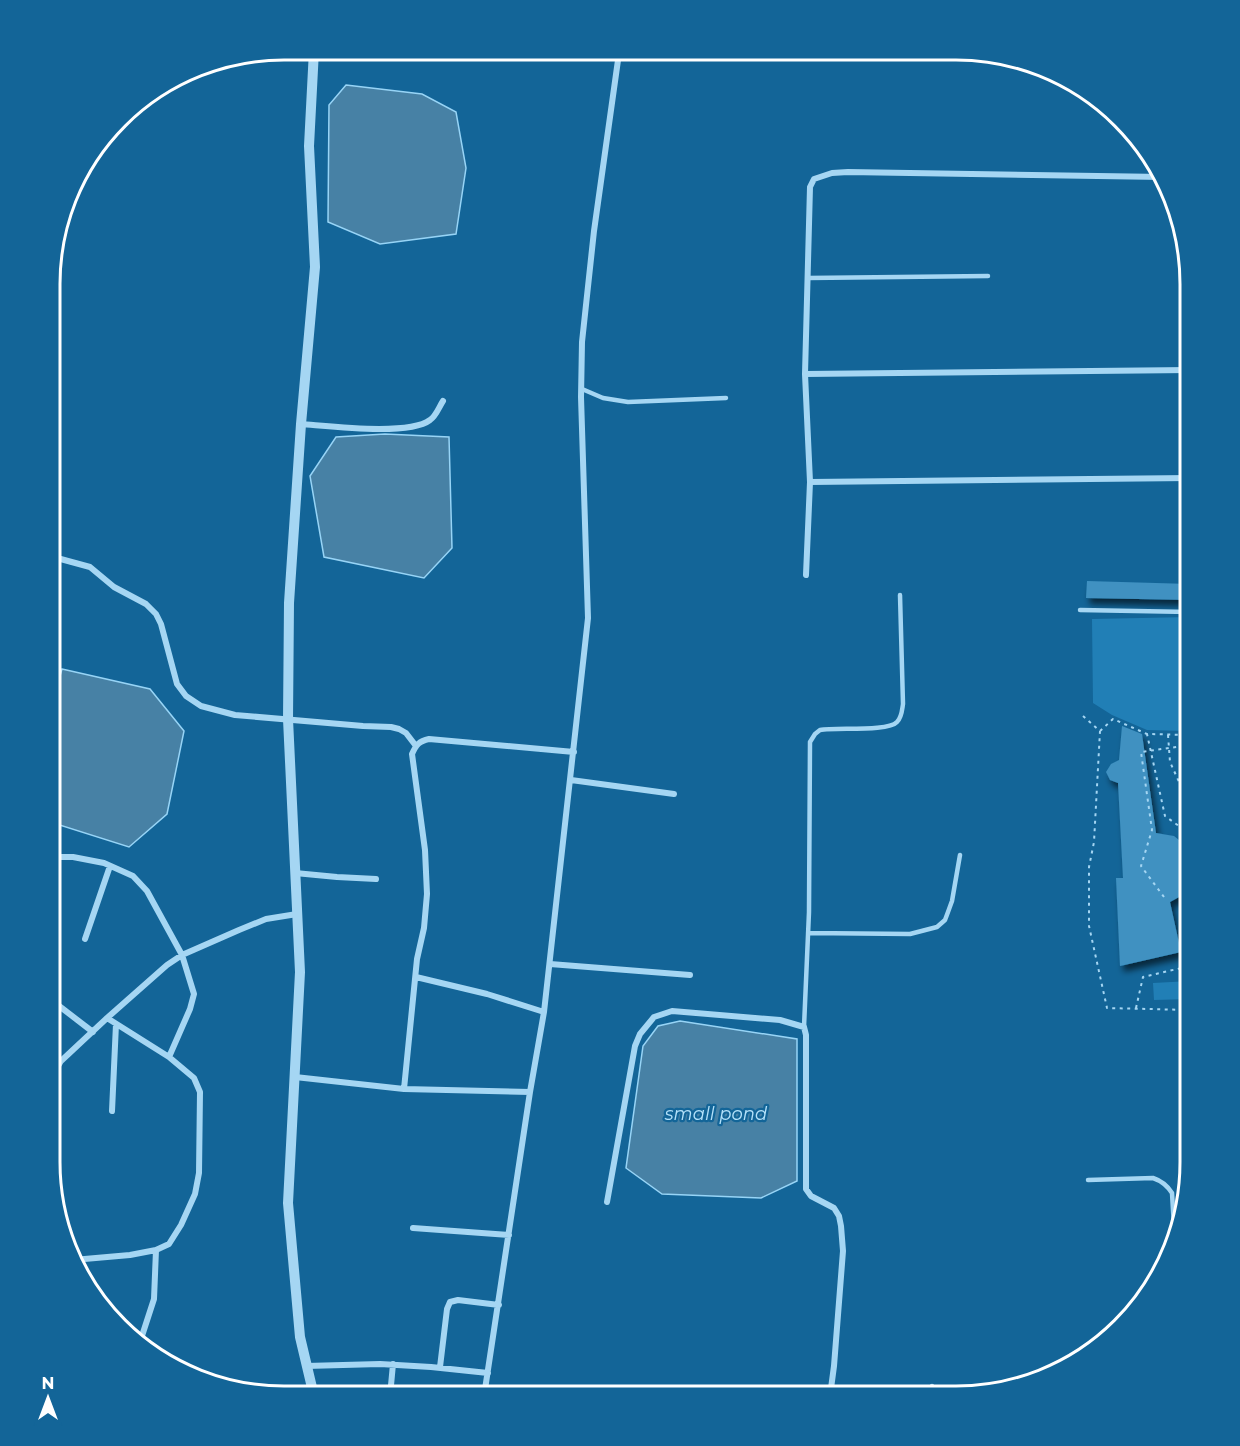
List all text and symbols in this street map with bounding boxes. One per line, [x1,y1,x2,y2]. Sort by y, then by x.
water label: small pond [664,1103,768,1125]
north arrow [18,1368,78,1428]
text: N [42,1374,54,1393]

